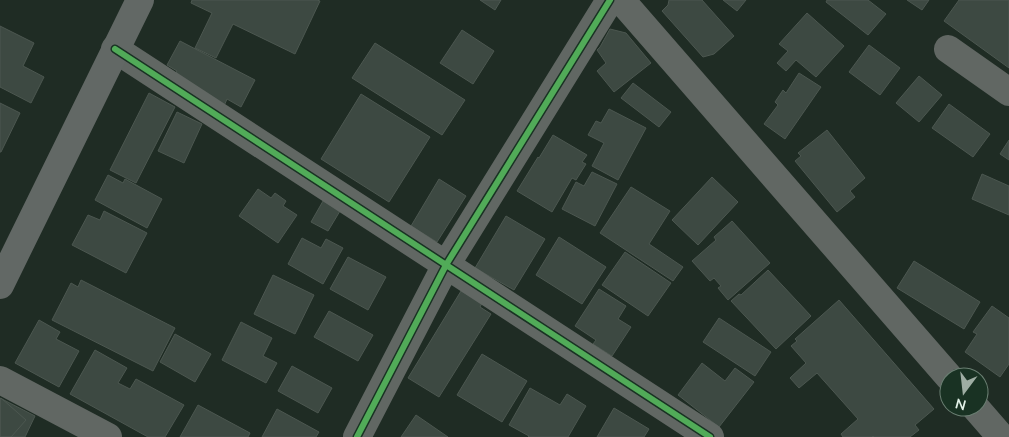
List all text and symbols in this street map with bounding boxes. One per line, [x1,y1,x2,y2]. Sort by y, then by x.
north arrow [939,367,989,417]
text: N [953,394,968,415]

